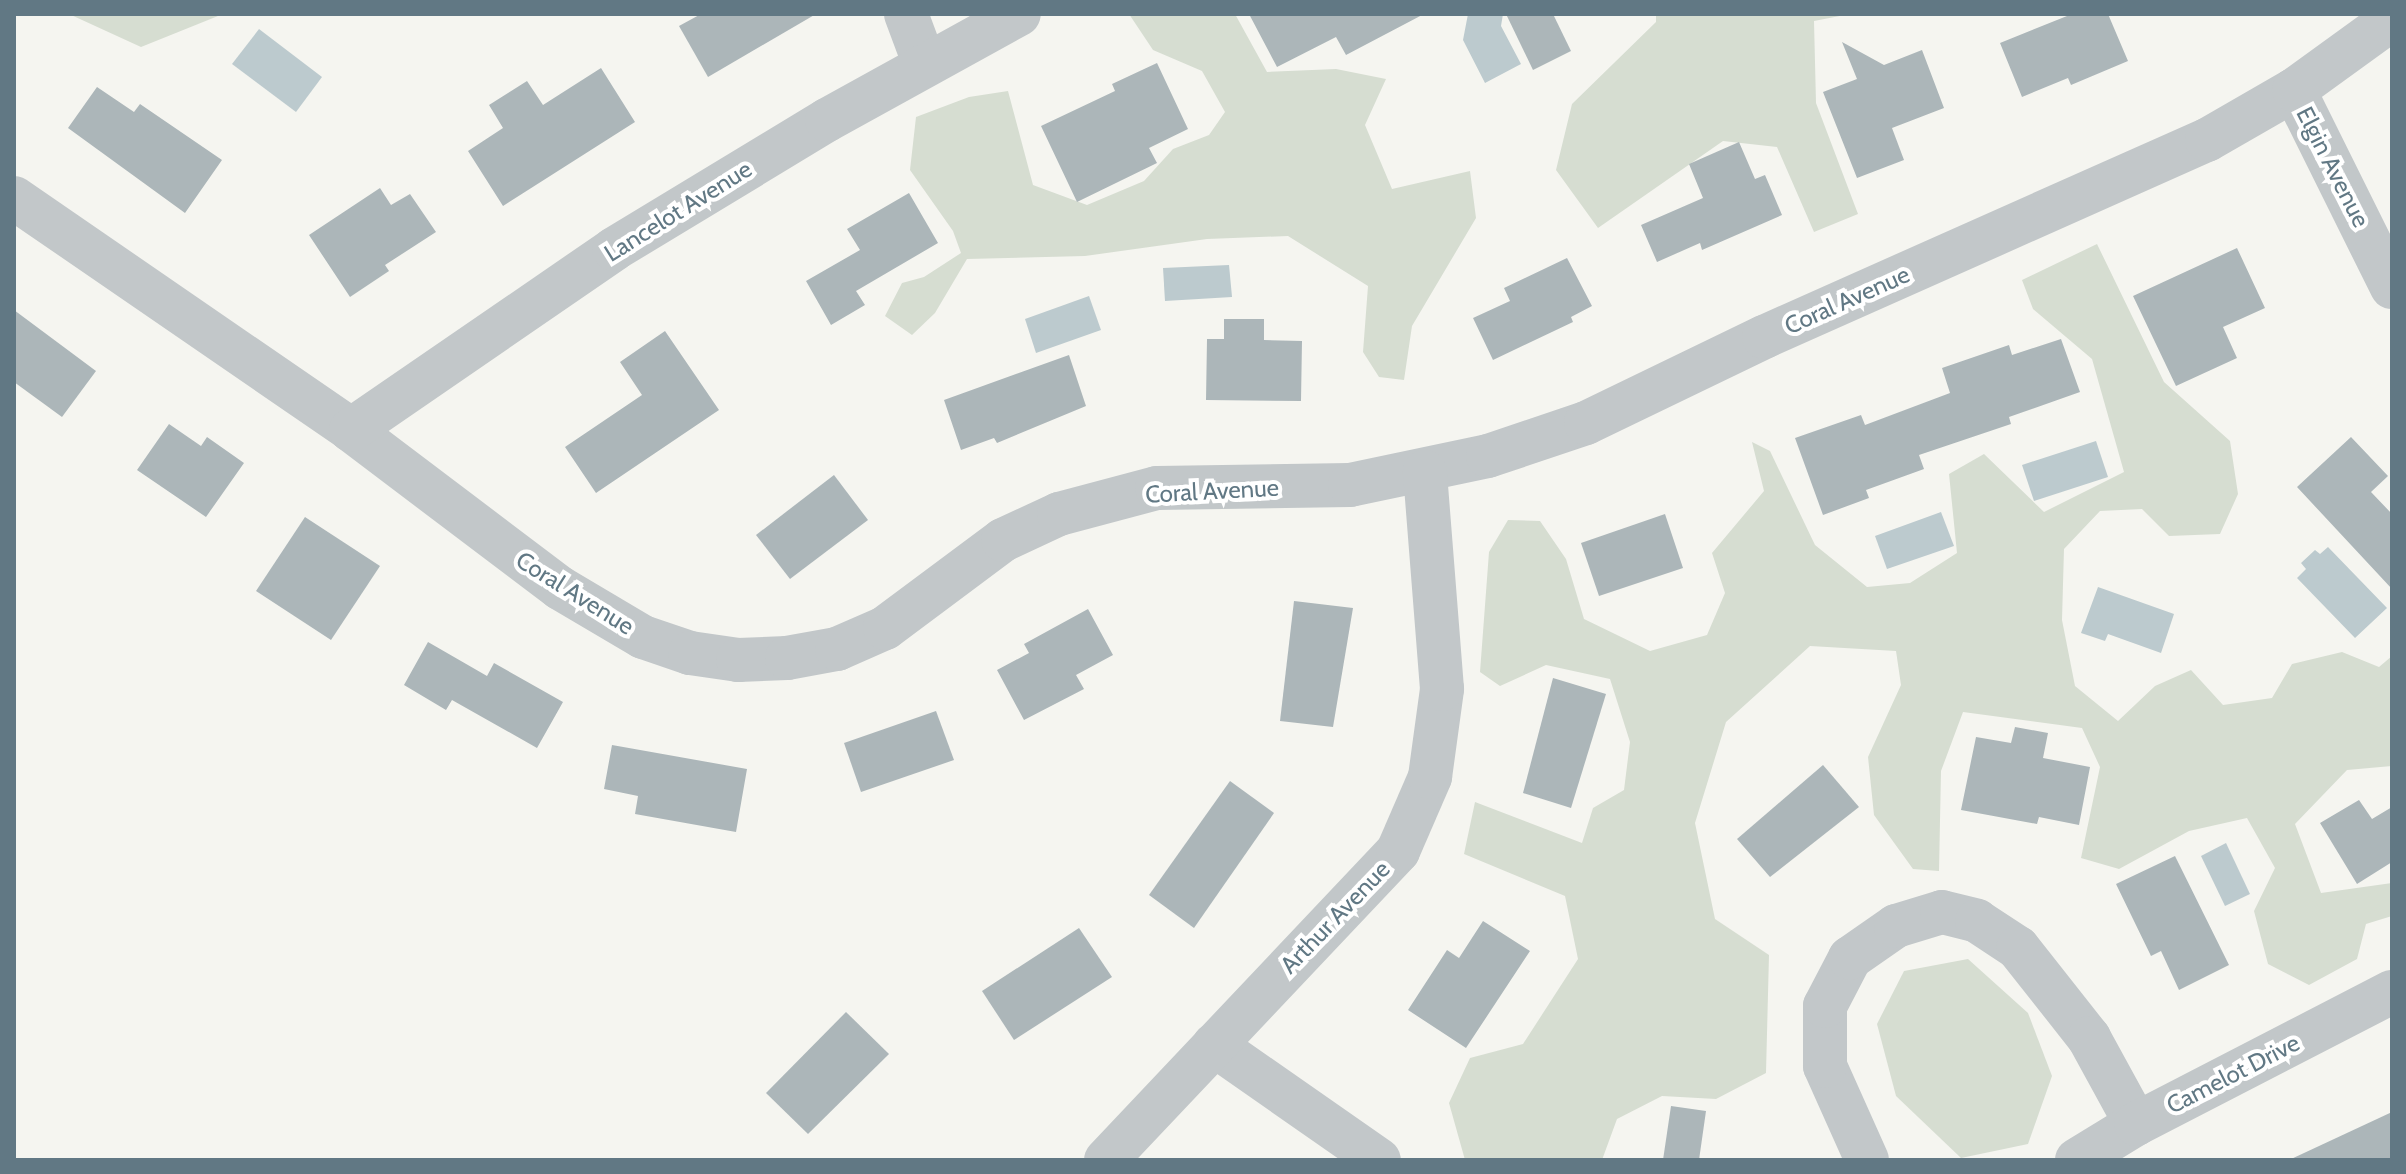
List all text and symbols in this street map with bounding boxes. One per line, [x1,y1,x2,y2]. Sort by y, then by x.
street label: Elgin Avenue [2290,102,2376,232]
street label: Lancelot Avenue [599,154,757,268]
street label: Coral Avenue [1780,260,1914,340]
street label: Coral Avenue [1144,473,1280,509]
street label: Coral Avenue [511,545,639,641]
street label: Arthur Avenue [1274,855,1396,979]
street label: Camelot Drive [2162,1028,2304,1120]

